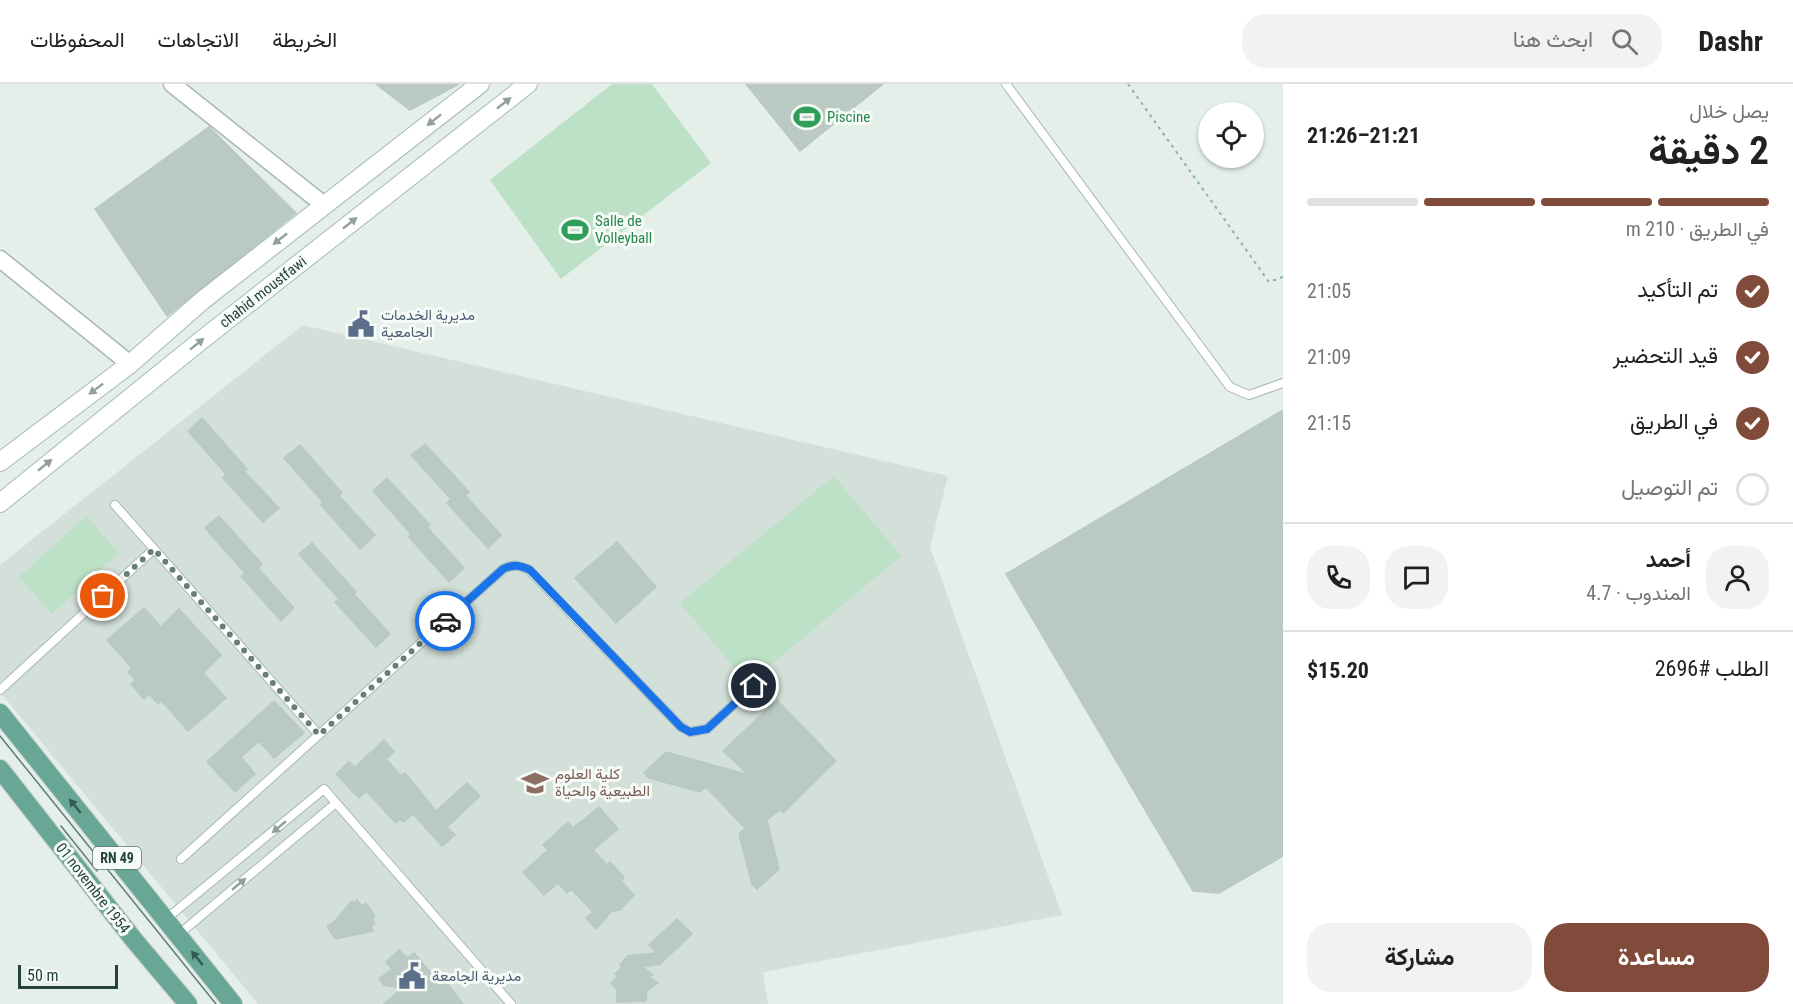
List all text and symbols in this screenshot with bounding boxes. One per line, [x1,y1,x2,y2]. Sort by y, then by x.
search box [1242,14,1662,68]
icon: search [1608,25,1641,58]
text: Dashr [1698,25,1763,58]
text: ابحث هنا [1513,27,1593,52]
text: المحفوظات [30,28,125,52]
text: الاتجاهات [158,28,239,52]
text: الخريطة [272,28,337,52]
one-way arrow [496,97,511,109]
text: يصل خلال [1689,99,1769,123]
sports icon: Piscine [792,102,822,132]
map controls [1198,102,1264,168]
button: locate [1198,102,1264,168]
place label: Piscine [827,108,870,126]
one-way arrow [426,113,441,125]
text: 21:21–21:26 [1307,123,1420,148]
text: 2 دقيقة [1648,128,1769,174]
place label: Salle de Volleyball [595,212,652,247]
sports icon: Salle de Volleyball [560,215,590,245]
one-way arrow [342,216,358,229]
text: في الطريق · 210 m [1626,217,1769,241]
one-way arrow [272,233,288,246]
street label: chahid moustfawi [216,252,310,332]
icon: check [1736,275,1769,308]
text: تم التأكيد [1637,277,1718,302]
text: 21:05 [1307,279,1351,303]
place label: مديرية الخدمات الجامعية [381,306,475,341]
public building icon: مديرية الخدمات الجامعية [346,309,376,339]
one-way arrow [189,337,205,350]
icon: check [1736,341,1769,374]
text: قيد التحضير [1613,343,1718,368]
text: 21:09 [1307,345,1351,369]
one-way arrow [89,383,105,395]
icon: check [1736,407,1769,440]
text: في الطريق [1630,409,1718,434]
text: 21:15 [1307,411,1351,435]
one-way arrow [37,459,53,472]
text: تم التوصيل [1621,475,1718,500]
button: phone [1307,546,1370,609]
button: chat [1385,546,1448,609]
button: person [1706,546,1769,609]
text: أحمد [1646,547,1691,572]
pin [77,570,128,621]
icon: bag [86,579,119,612]
text: المندوب · 4.7 [1586,581,1691,605]
courier [415,591,475,651]
icon: car [429,605,462,638]
text: الطلب #2696 [1655,656,1769,681]
text: $15.20 [1307,658,1369,683]
pin [728,660,779,711]
icon: home [737,669,770,702]
place label: كلية العلوم الطبيعية والحياة [555,765,650,800]
school or university icon: كلية العلوم الطبيعية والحياة [520,768,550,798]
one-way arrow [69,798,82,814]
one-way arrow [271,820,287,833]
street label: 01 novembre 1954 [52,839,134,937]
road number: RN 49 [93,847,141,869]
one-way arrow [231,878,246,891]
button: مشاركة [1307,923,1532,992]
button: مساعدة [1544,923,1769,992]
one-way arrow [191,951,203,966]
public building icon: مديرية الجامعة [397,961,427,991]
scale bar [18,962,118,990]
text: 50 m [27,966,59,985]
place label: مديرية الجامعة [432,967,521,985]

